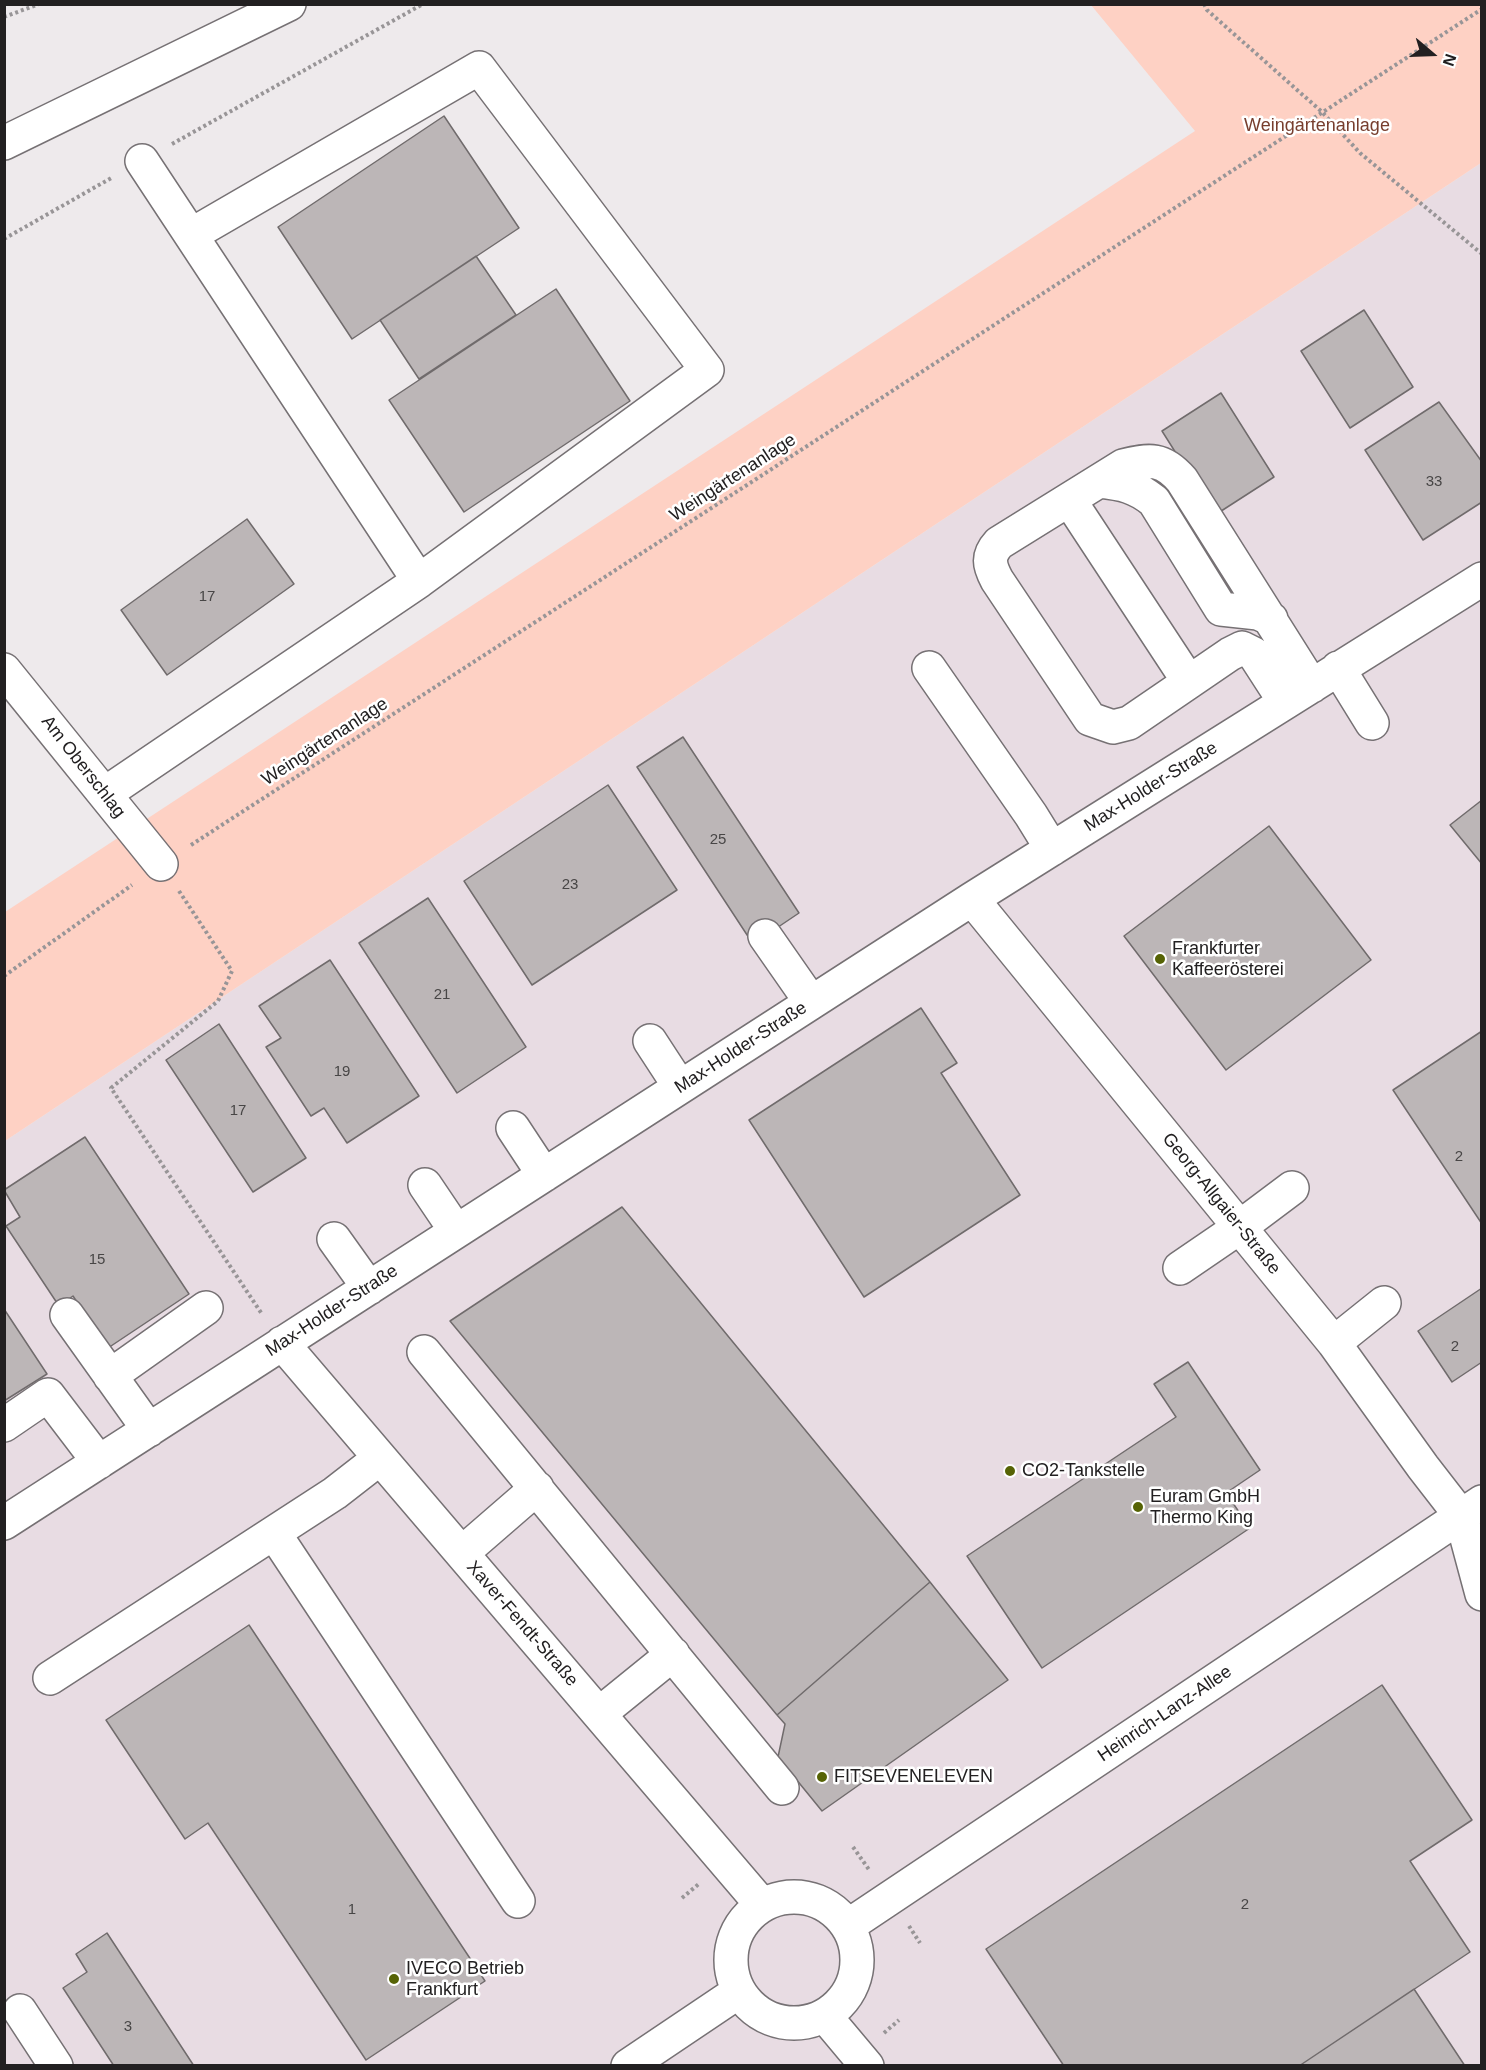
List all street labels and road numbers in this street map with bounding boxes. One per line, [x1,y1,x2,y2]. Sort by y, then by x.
street label: Weingärtenanlage [666,429,800,527]
street label: Weingärtenanlage [258,693,392,791]
street label: Am Oberschlag [36,711,130,823]
street label: Max-Holder-Straße [1080,737,1222,837]
street label: Max-Holder-Straße [671,997,811,1099]
street label: Georg-Allgaier-Straße [1157,1129,1285,1279]
street label: Max-Holder-Straße [262,1260,402,1362]
street label: Xaver-Fendt-Straße [462,1557,582,1691]
street label: Heinrich-Lanz-Allee [1094,1661,1236,1767]

